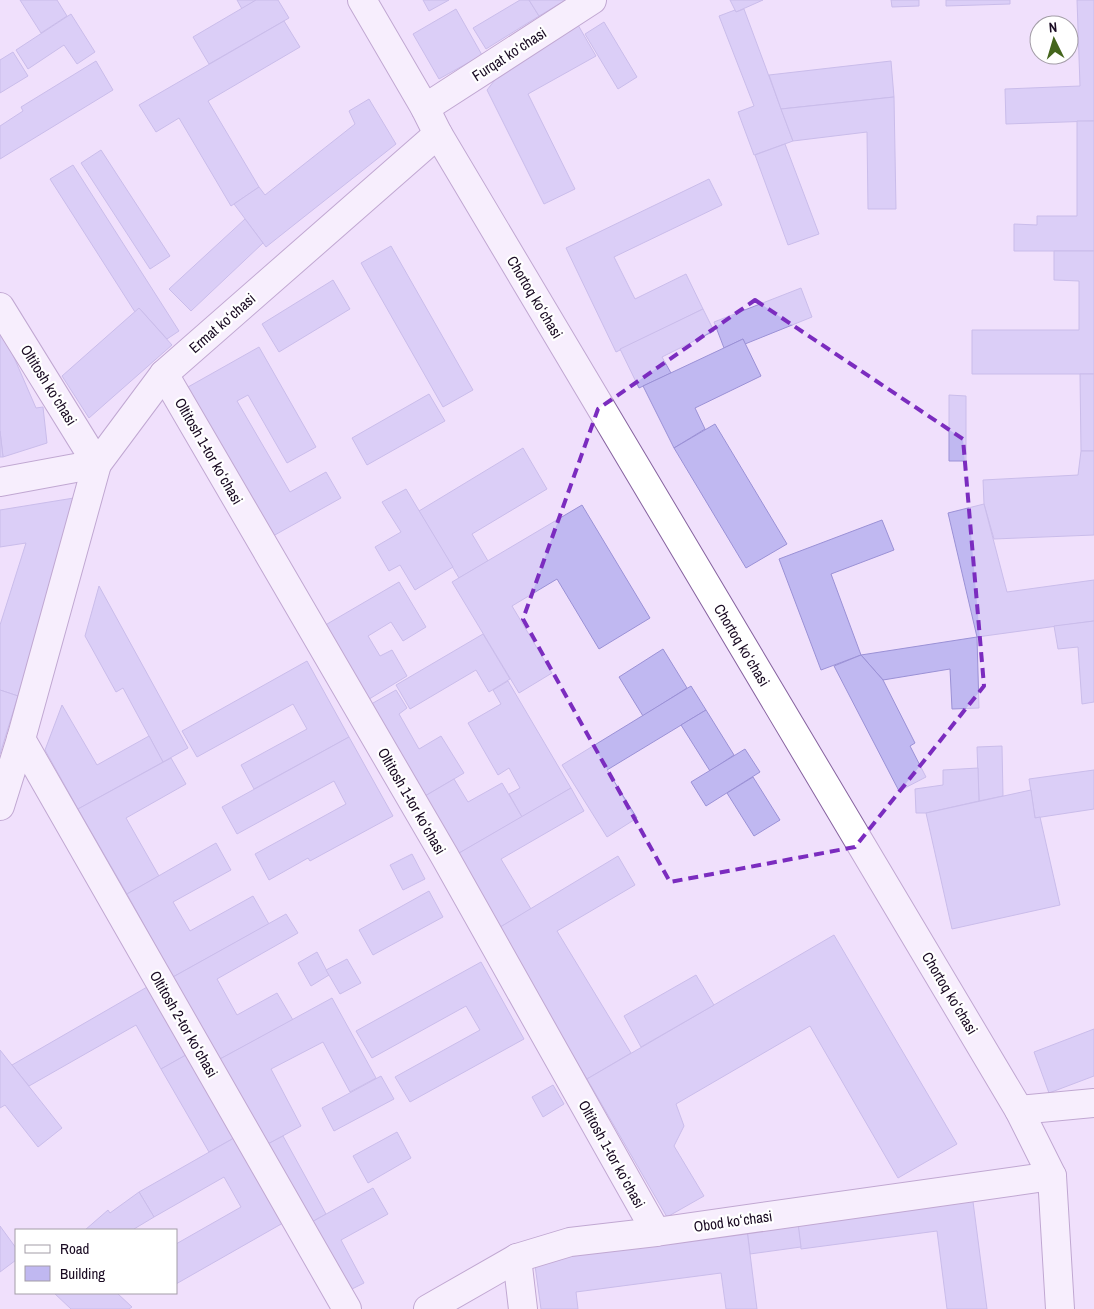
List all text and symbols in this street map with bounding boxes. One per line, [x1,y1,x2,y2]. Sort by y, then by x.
north arrow [1029,15,1079,65]
text: N [1048,18,1058,36]
street label: Furqat koʻchasi [468,22,550,86]
street label: Chortoq koʻchasi [502,252,568,342]
street label: Ermat koʻchasi [184,288,260,358]
street label: Oltitosh koʻchasi [16,341,82,429]
street label: Oltitosh 1-tor koʻchasi [170,394,248,508]
street label: Chortoq koʻchasi [709,600,775,690]
street label: Oltitosh 1-tor koʻchasi [373,744,451,858]
street label: Chortoq koʻchasi [917,948,983,1038]
street label: Oltitosh 2-tor koʻchasi [145,967,223,1081]
street label: Oltitosh 1-tor koʻchasi [574,1096,650,1212]
street label: Obod koʻchasi [692,1205,774,1237]
legend [15,1229,178,1294]
text: Road [60,1238,89,1259]
text: Building [60,1263,105,1284]

